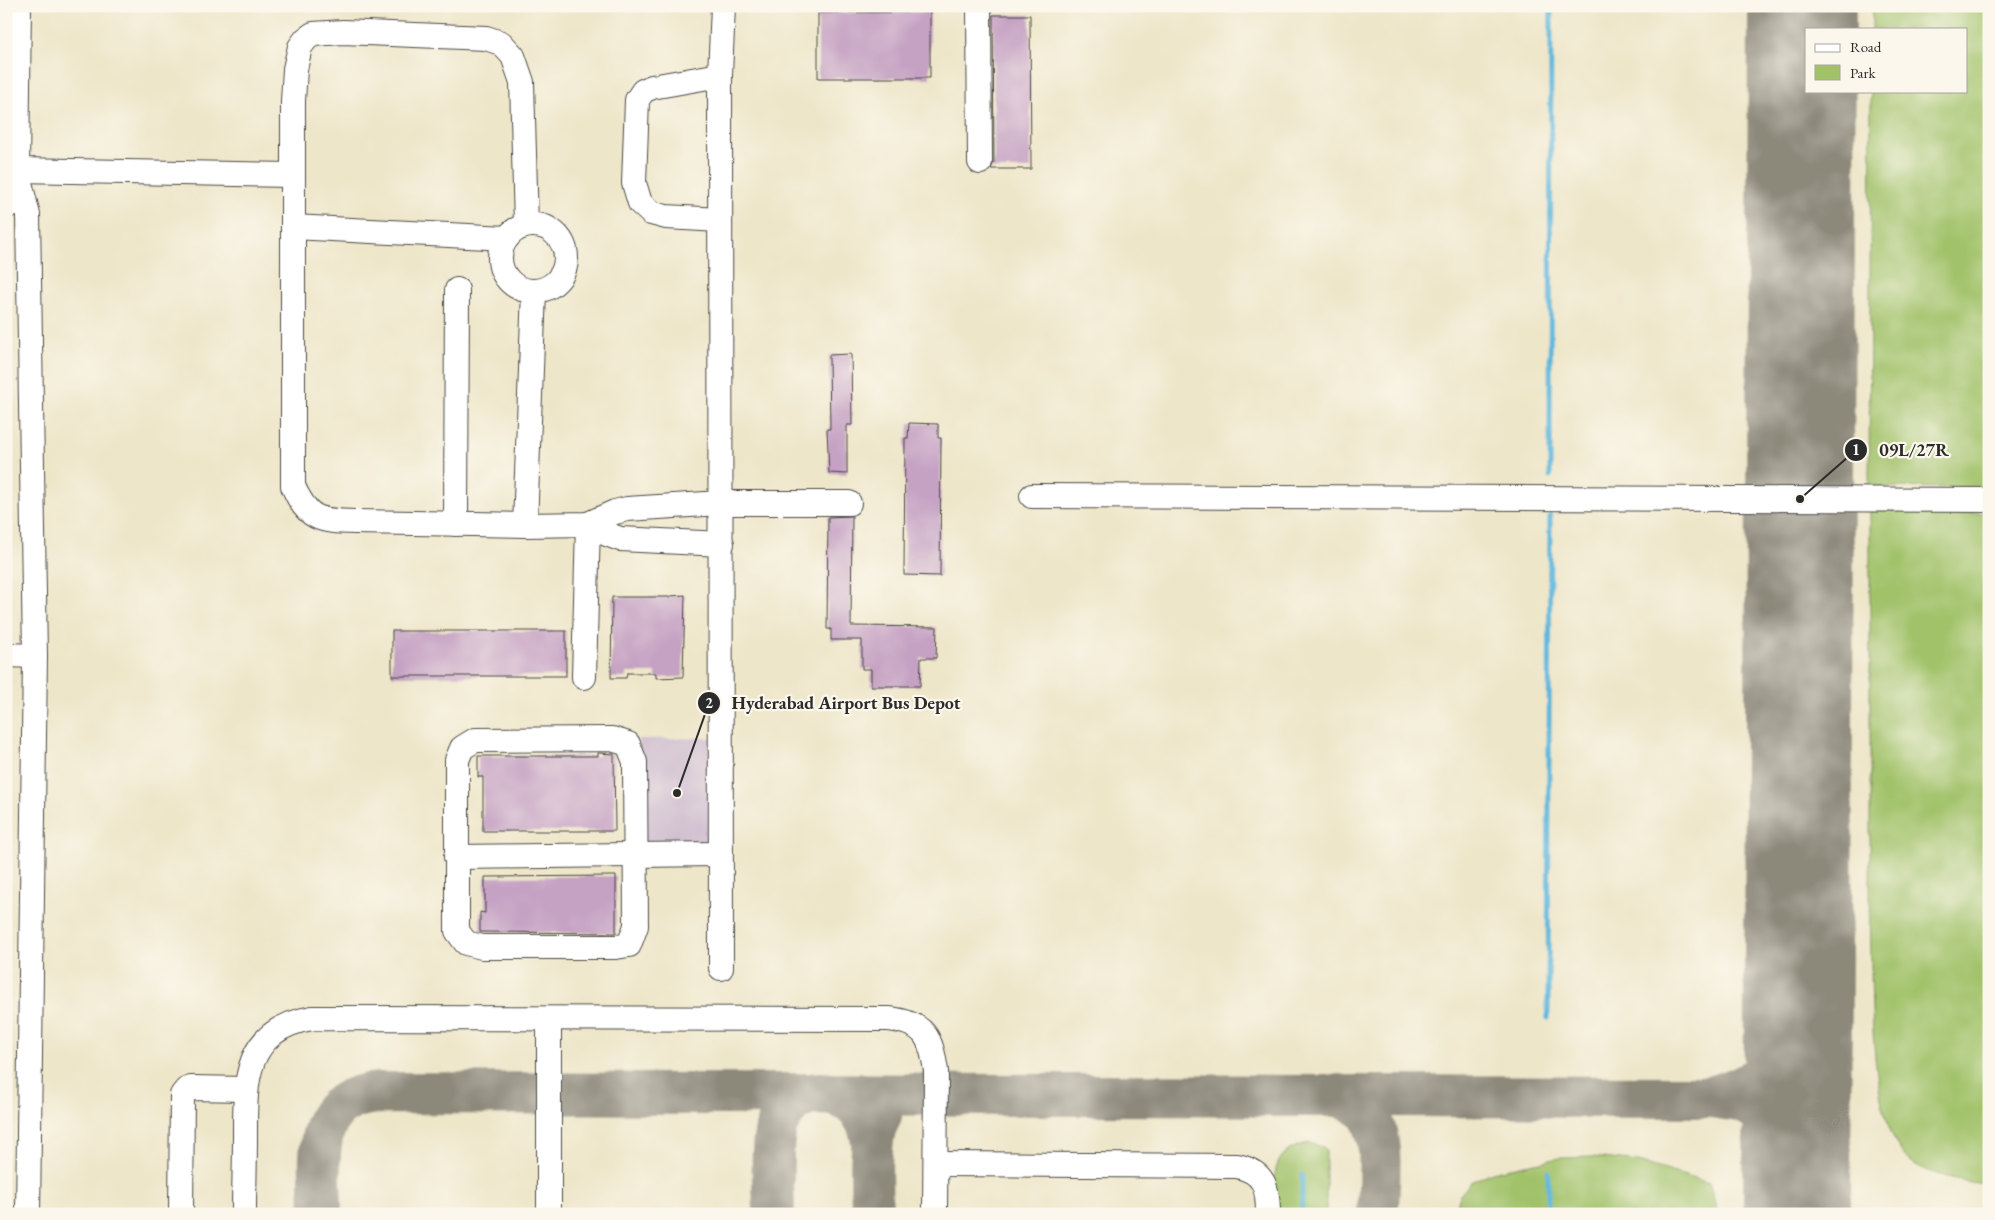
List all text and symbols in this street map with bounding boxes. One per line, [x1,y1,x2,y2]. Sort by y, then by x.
legend [1805,28,1968,92]
text: Road [1850,37,1882,56]
text: Park [1850,63,1877,82]
callout: 09L/27R [1844,434,1959,467]
text: 09L/27R [1879,438,1949,461]
text: 1 [1852,440,1860,459]
callout: Hyderabad Airport Bus Depot [696,687,970,720]
text: Hyderabad Airport Bus Depot [731,691,961,714]
text: 2 [705,693,713,712]

